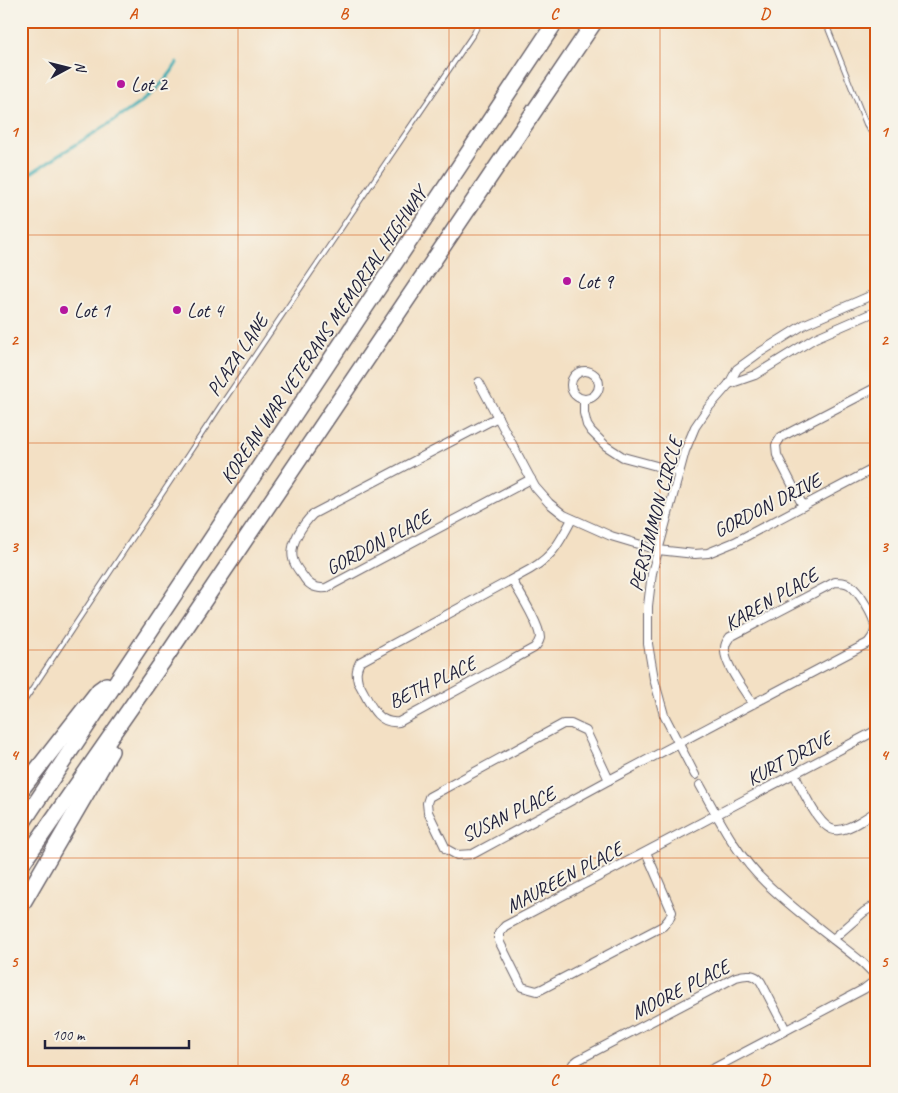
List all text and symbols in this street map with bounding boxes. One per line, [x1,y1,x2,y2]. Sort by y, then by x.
text: A [129,4,139,24]
text: B [340,4,350,24]
text: C [550,4,560,24]
text: D [760,4,771,24]
north arrow [42,42,92,92]
text: N [71,61,90,74]
place label: Lot 2 [131,72,169,97]
marker: Lot 2 [115,78,127,90]
text: 1 [10,122,19,142]
text: 1 [880,122,889,142]
street label: KOREAN WAR VETERANS MEMORIAL HIGHWAY [215,179,434,488]
place label: Lot 9 [577,269,615,294]
marker: Lot 9 [561,275,573,287]
place label: Lot 1 [74,298,111,323]
place label: Lot 4 [187,298,225,323]
marker: Lot 1 [58,304,70,316]
marker: Lot 4 [171,304,183,316]
street label: PLAZA LANE [201,308,275,401]
text: 2 [10,330,19,350]
text: 2 [880,330,889,350]
street label: PERSIMMON CIRCLE [623,432,689,594]
street label: GORDON DRIVE [709,467,827,543]
street label: GORDON PLACE [322,503,437,581]
text: 3 [10,537,19,557]
text: 3 [880,537,889,557]
street label: KAREN PLACE [720,561,825,636]
street label: BETH PLACE [385,649,483,714]
street label: KURT DRIVE [742,724,839,791]
text: 4 [10,745,19,765]
text: 4 [880,745,889,765]
street label: SUSAN PLACE [457,780,562,848]
street label: MAUREEN PLACE [502,835,629,919]
text: 5 [11,952,20,972]
text: 5 [881,952,890,972]
street label: MOORE PLACE [627,953,736,1025]
scale bar [45,1018,189,1050]
text: 100 m [52,1026,86,1045]
text: A [129,1070,139,1090]
text: B [340,1070,350,1090]
text: C [550,1070,560,1090]
text: D [760,1070,771,1090]

